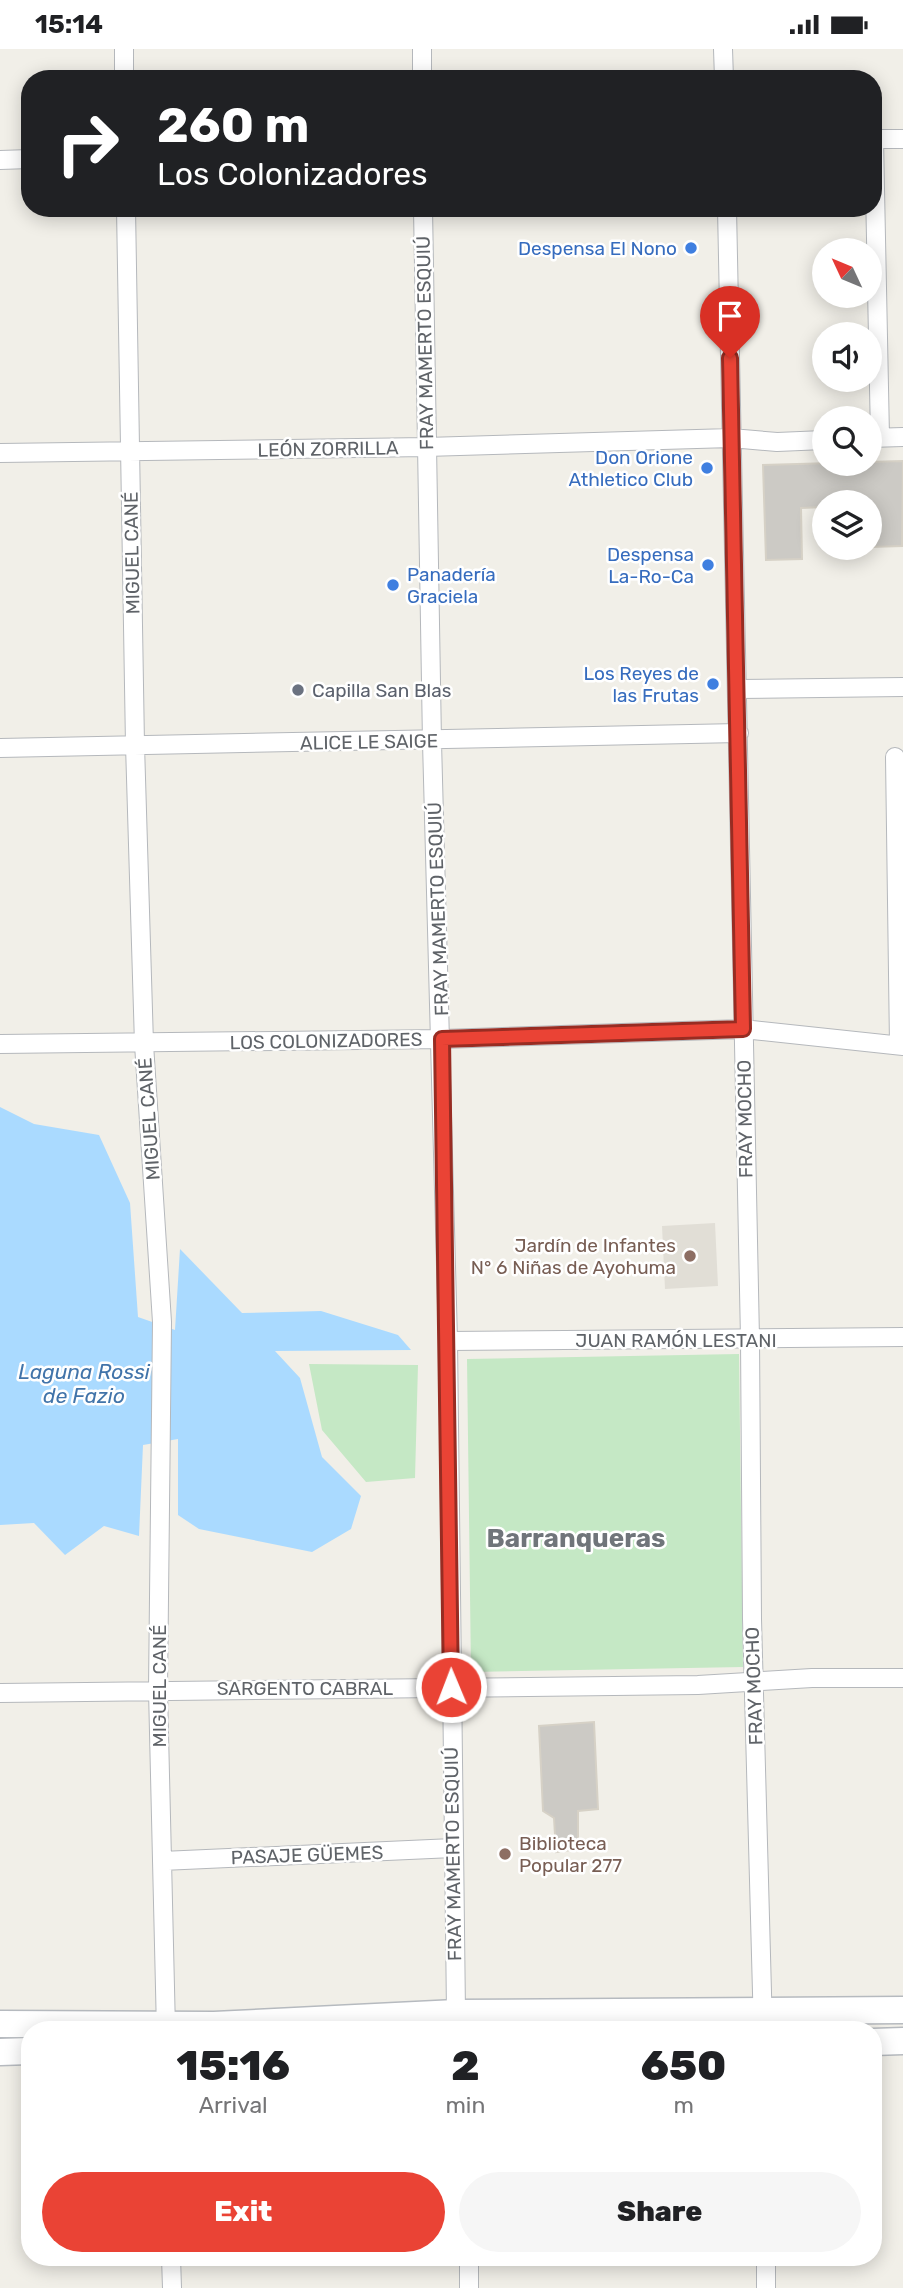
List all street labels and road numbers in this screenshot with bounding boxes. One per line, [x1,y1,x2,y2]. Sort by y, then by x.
street label: FRAY MAMERTO ESQUIÚ [412,236,438,450]
street label: LEÓN ZORRILLA [257,436,399,462]
street label: MIGUEL CANÉ [119,491,145,615]
street label: ALICE LE SAIGE [300,729,438,755]
street label: FRAY MAMERTO ESQUIÚ [423,802,453,1016]
street label: LOS COLONIZADORES [229,1028,423,1054]
street label: MIGUEL CANÉ [133,1057,165,1181]
street label: FRAY MOCHO [732,1060,758,1178]
street label: JUAN RAMÓN LESTANI [575,1329,777,1352]
street label: MIGUEL CANÉ [148,1625,171,1747]
street label: FRAY MOCHO [740,1626,768,1746]
street label: SARGENTO CABRAL [217,1677,394,1700]
street label: FRAY MAMERTO ESQUIÚ [440,1747,466,1961]
street label: PASAJE GÜEMES [230,1841,384,1869]

